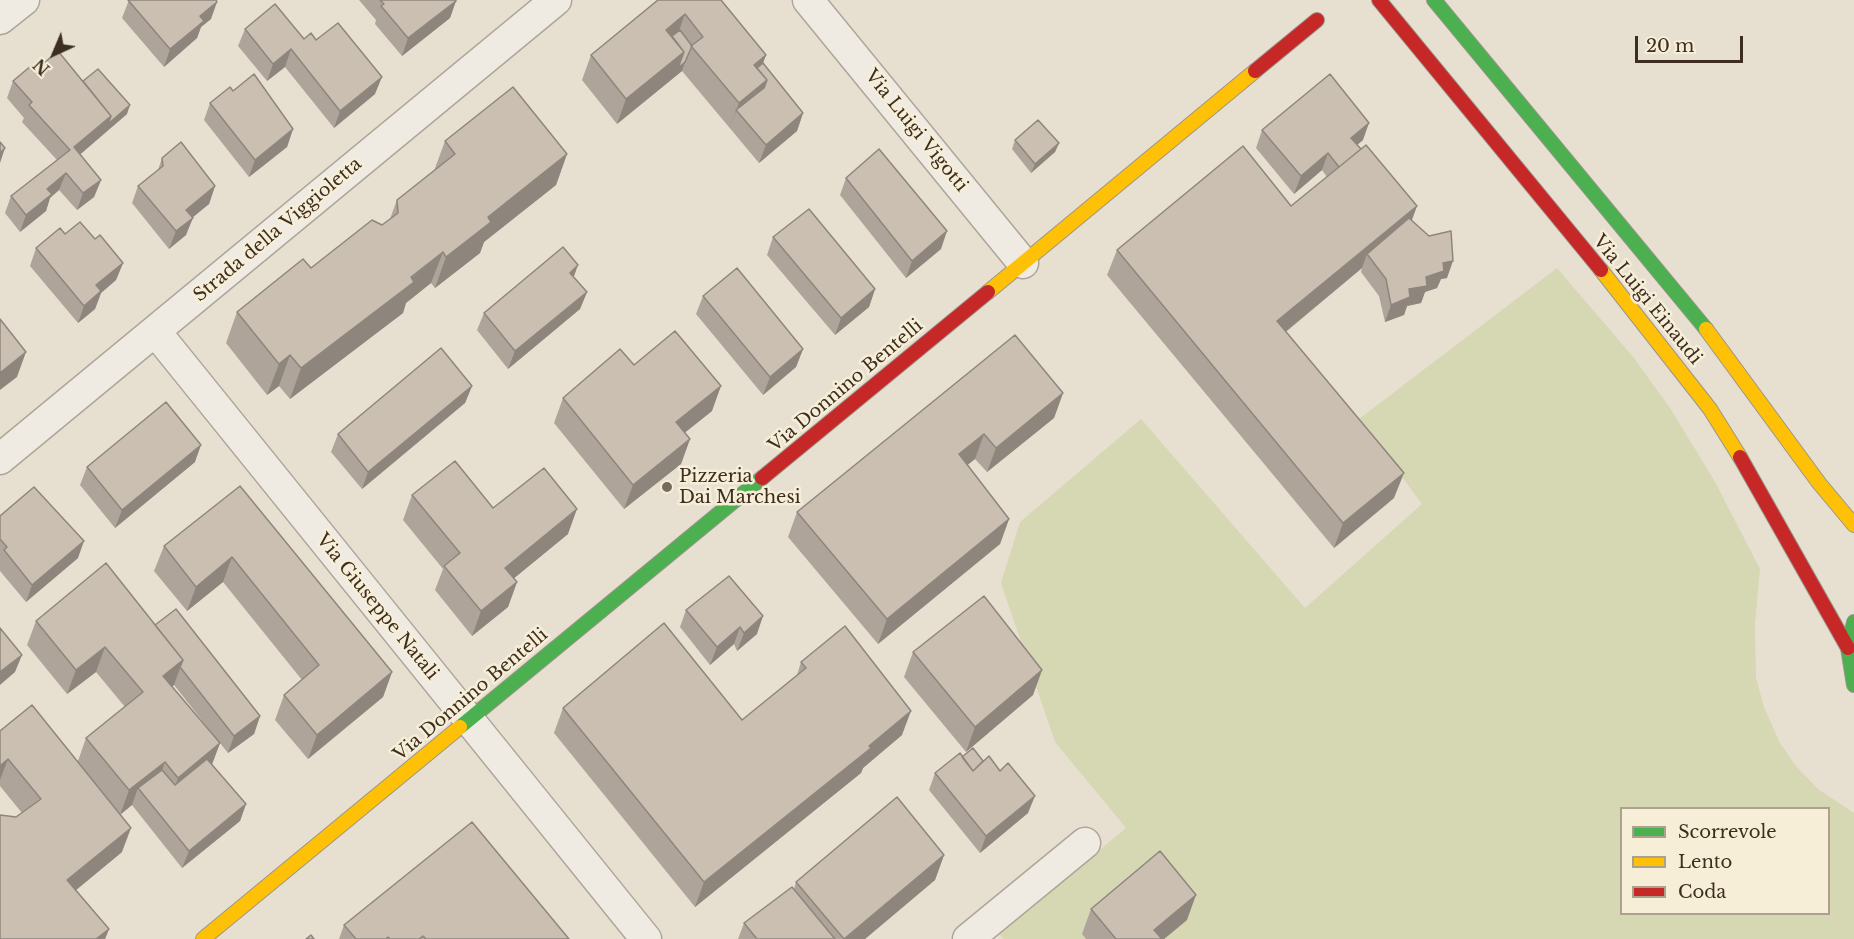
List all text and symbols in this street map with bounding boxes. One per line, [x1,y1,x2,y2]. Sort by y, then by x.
north arrow [24,24,84,84]
scale bar [1638,24,1746,62]
text: 20 m [1646,35,1694,57]
text: N [29,55,54,79]
street label: Via Luigi Vigotti [860,66,972,196]
street label: Strada della Viggioletta [190,153,366,307]
street label: Via Luigi Einaudi [1588,231,1706,369]
street label: Via Donnino Bentelli [764,315,928,457]
place label: Pizzeria Dai Marchesi [679,466,801,508]
marker: Pizzeria Dai Marchesi [660,480,674,494]
street label: Via Giuseppe Natali [311,530,443,684]
street label: Via Donnino Bentelli [389,624,553,766]
legend [1620,807,1830,915]
text: Scorrevole [1678,821,1777,843]
text: Lento [1678,851,1732,873]
text: Coda [1678,881,1726,903]

